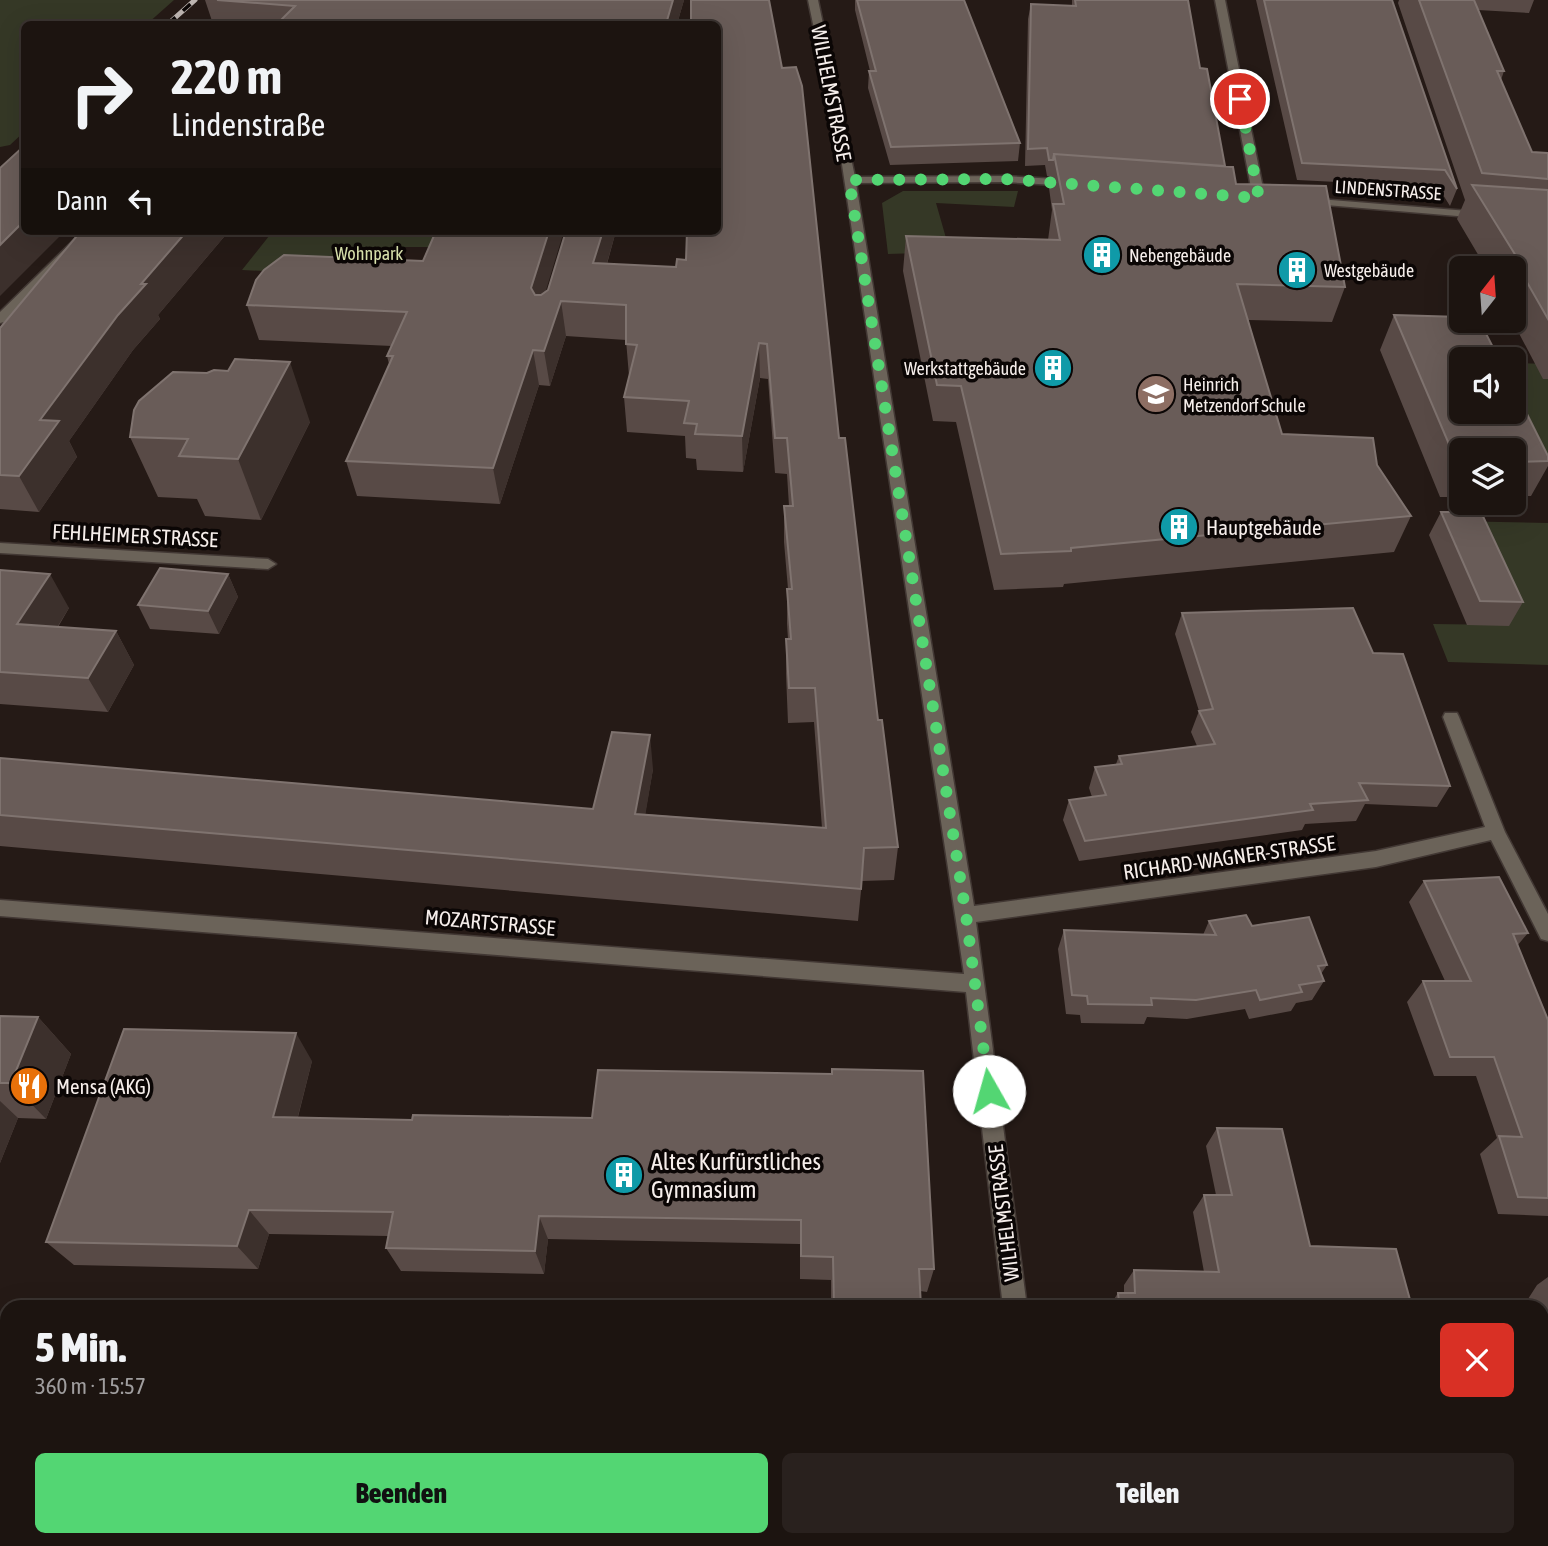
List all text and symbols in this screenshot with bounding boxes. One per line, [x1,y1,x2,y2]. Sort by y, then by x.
street label: WILHELMSTRASSE [807,23,857,163]
text: 220 m [171,48,282,104]
icon: right [56,49,147,140]
pin [1210,69,1270,129]
icon: arrive [1221,80,1259,118]
text: Lindenstraße [171,106,325,143]
street label: LINDENSTRASSE [1334,176,1442,204]
icon: left [122,182,160,220]
text: Dann [56,186,108,216]
building icon: Nebengebäude [1081,234,1123,276]
park label: Wohnpark [335,243,403,264]
place label: Nebengebäude [1129,245,1231,266]
building icon: Westgebäude [1276,249,1318,291]
north arrow [1449,256,1526,332]
map controls [1449,256,1526,515]
place label: Westgebäude [1324,260,1414,281]
building icon: Werkstattgebäude [1032,347,1074,389]
button: sound [1449,347,1526,424]
place label: Werkstattgebäude [904,358,1026,379]
school or university icon: Heinrich Metzendorf Schule [1135,373,1177,415]
place label: Heinrich Metzendorf Schule [1183,374,1306,416]
button: layers [1449,438,1526,515]
building icon: Hauptgebäude [1158,506,1200,548]
place label: Hauptgebäude [1206,515,1322,539]
street label: FEHLHEIMER STRASSE [51,519,219,551]
street label: RICHARD-WAGNER-STRASSE [1121,830,1337,884]
street label: MOZARTSTRASSE [424,904,556,940]
position arrow [952,1054,1026,1128]
restaurant icon: Mensa (AKG) [8,1065,50,1107]
place label: Mensa (AKG) [56,1074,151,1098]
street label: WILHELMSTRASSE [983,1143,1023,1283]
place label: Altes Kurfürstliches Gymnasium [651,1148,821,1203]
building icon: Altes Kurfürstliches Gymnasium [603,1154,645,1196]
text: 5 Min. [35,1323,126,1371]
button: close [1440,1323,1514,1397]
text: 360 m · 15:57 [35,1373,146,1399]
button: Beenden [35,1453,768,1533]
button: Teilen [782,1453,1514,1533]

